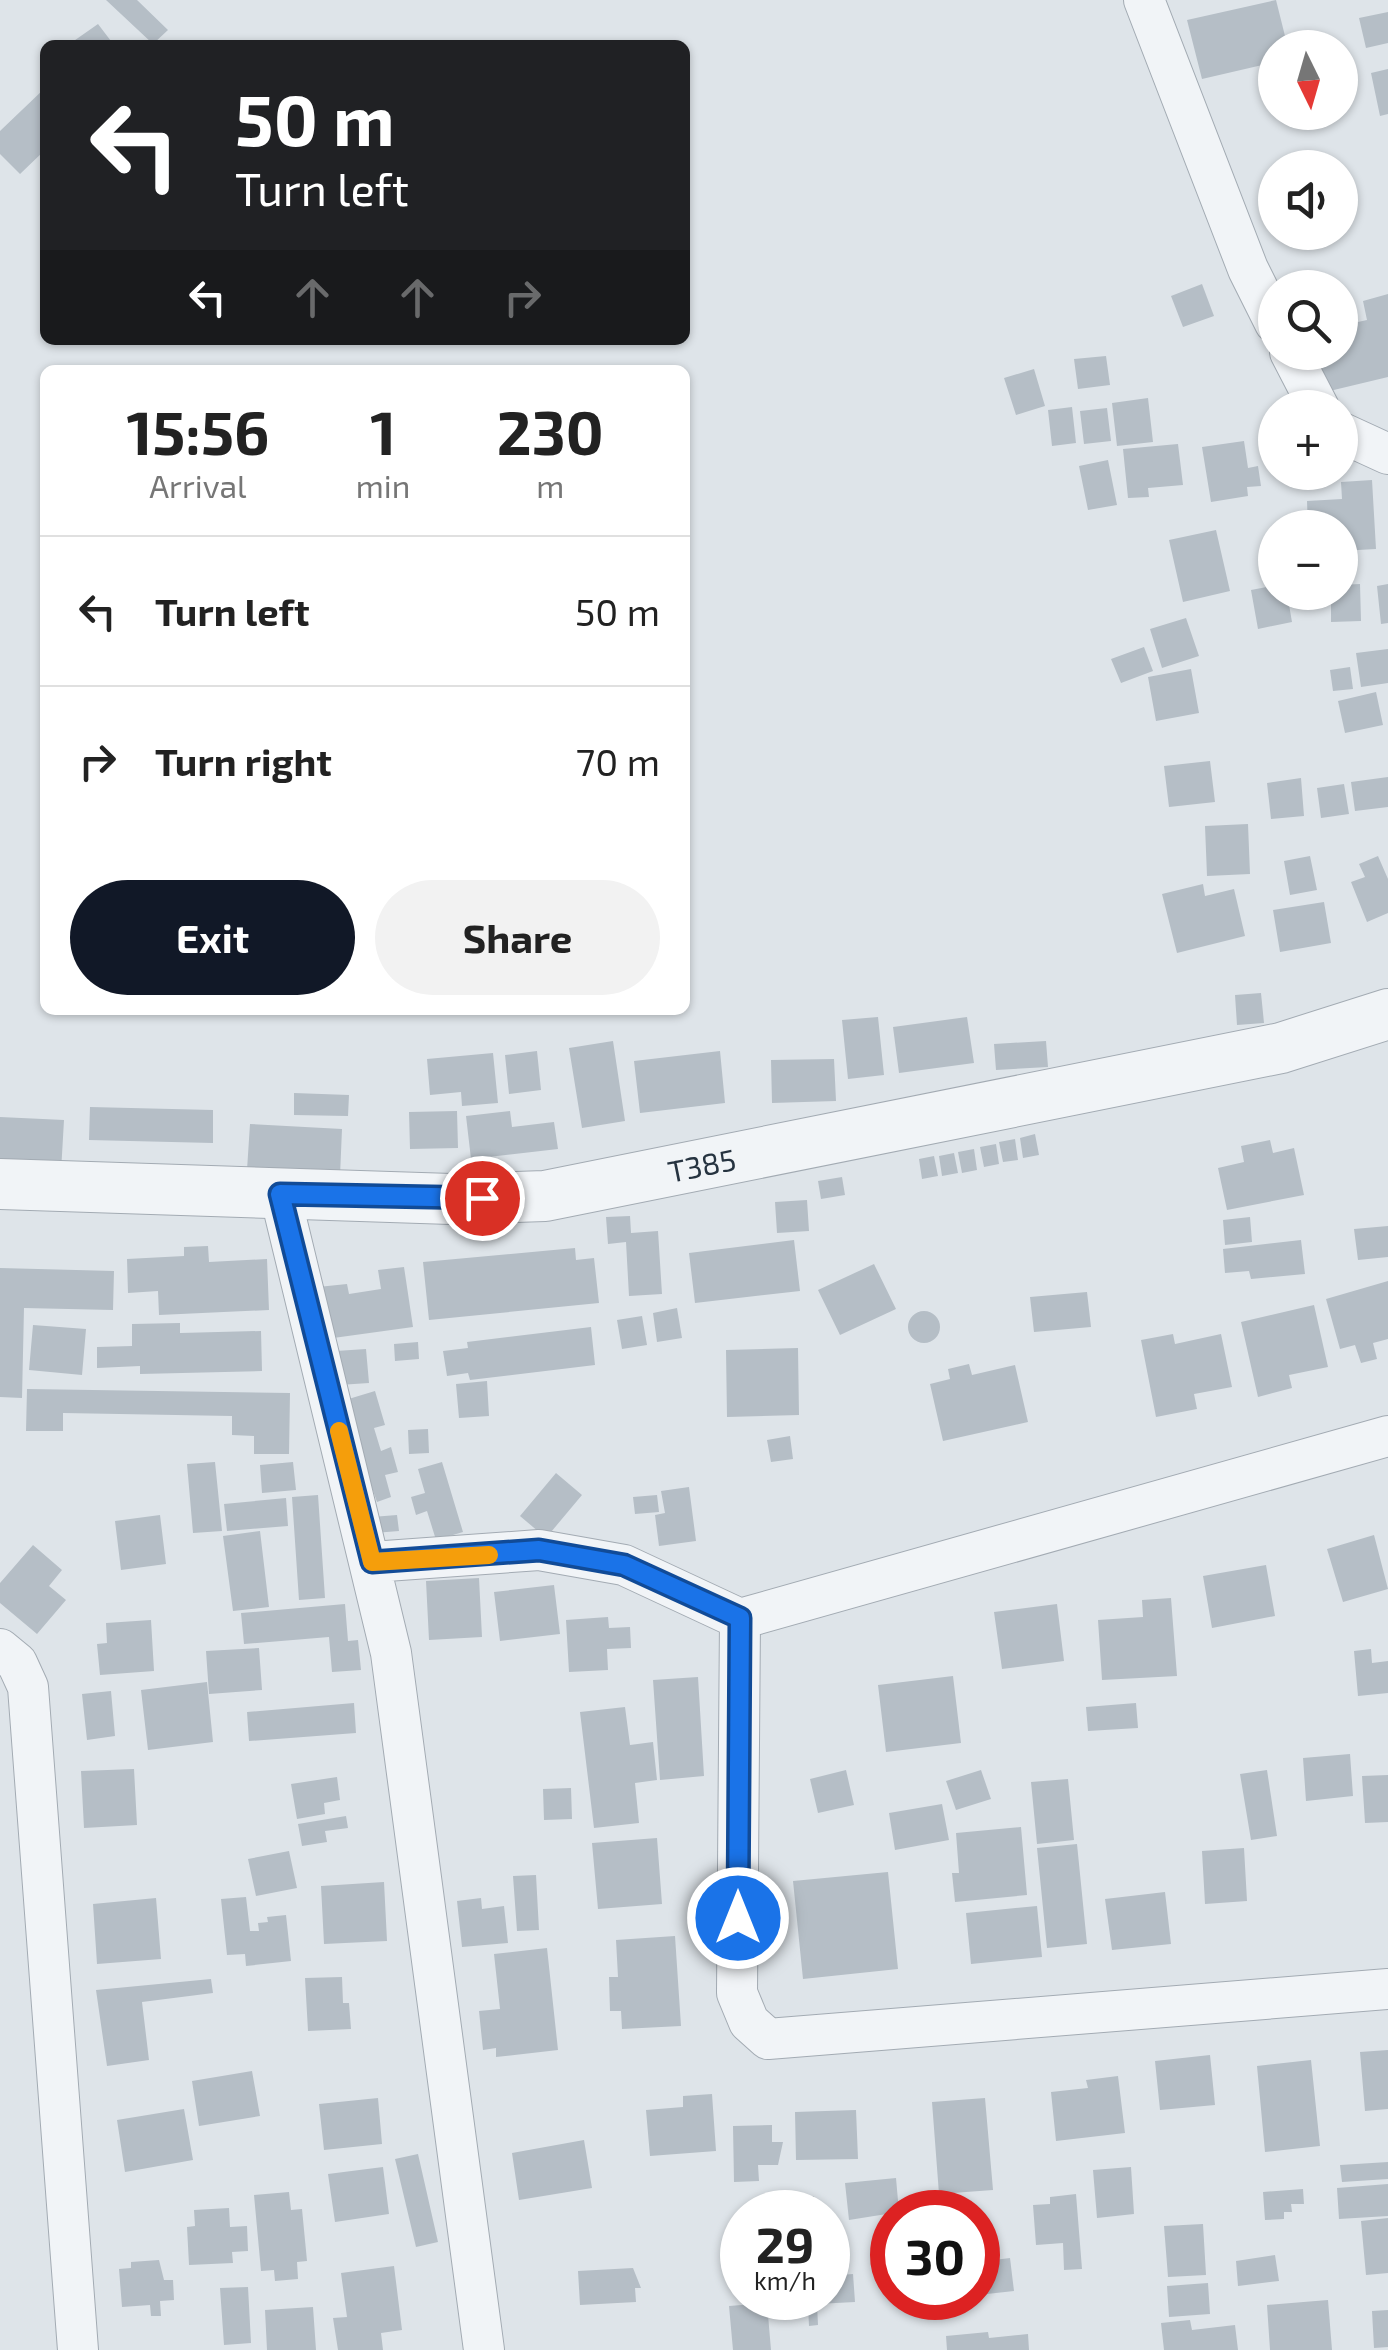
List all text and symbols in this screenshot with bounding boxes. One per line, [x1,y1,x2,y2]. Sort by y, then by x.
north arrow [1258,30,1358,130]
map controls [1258,30,1358,610]
text: 50 m [235,76,395,160]
icon: left [70,80,200,210]
button: sound [1258,150,1358,250]
text: Turn left [235,161,409,215]
icon: left [180,270,235,325]
icon: ahead [285,270,340,325]
icon: ahead [390,270,445,325]
icon: right [495,270,550,325]
button: search [1258,270,1358,370]
button: + [1258,390,1358,490]
text: 15:56 [126,395,269,467]
text: 1 [370,395,396,467]
text: 230 [497,395,604,467]
text: Arrival [149,466,247,504]
text: min [356,466,410,504]
text: m [536,466,564,504]
button: − [1258,510,1358,610]
icon: left [70,584,125,639]
text: Turn left [155,588,310,634]
text: 50 m [575,588,660,634]
icon: right [70,734,125,789]
text: Turn right [155,738,332,784]
text: 70 m [576,738,660,784]
button: Exit [70,880,355,995]
button: Share [375,880,660,995]
street label: T385 [664,1140,739,1189]
pin [440,1156,525,1241]
icon: arrive [455,1171,510,1226]
position arrow [686,1866,790,1970]
speed limit sign: 30 [870,2190,1000,2320]
text: 29 [756,2213,814,2273]
text: km/h [754,2265,816,2295]

